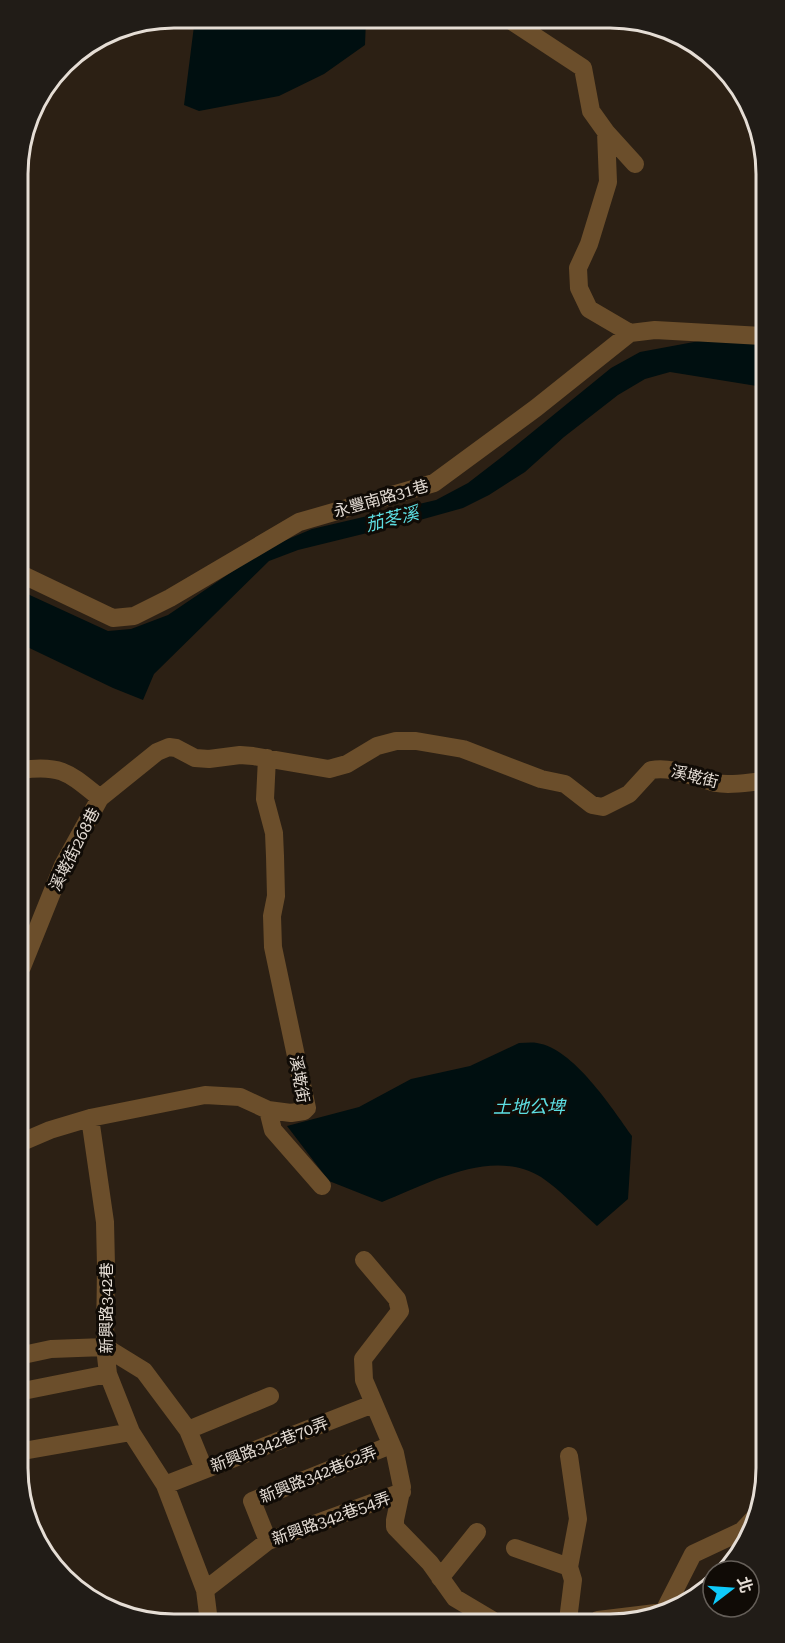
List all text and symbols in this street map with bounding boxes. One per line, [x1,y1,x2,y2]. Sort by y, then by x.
street label: 永豐南路31巷 [331,476,431,521]
water label: 茄苳溪 [363,501,424,535]
street label: 溪墘街 [669,761,720,792]
street label: 溪墘街268巷 [45,804,104,894]
street label: 溪墘街 [286,1054,313,1104]
water label: 土地公埤 [493,1096,567,1117]
street label: 新興路342巷 [97,1263,116,1353]
street label: 新興路342巷70弄 [208,1413,331,1476]
street label: 新興路342巷62弄 [257,1442,380,1507]
street label: 新興路342巷54弄 [269,1488,393,1549]
north arrow [701,1559,761,1619]
text: 北 [733,1574,756,1595]

